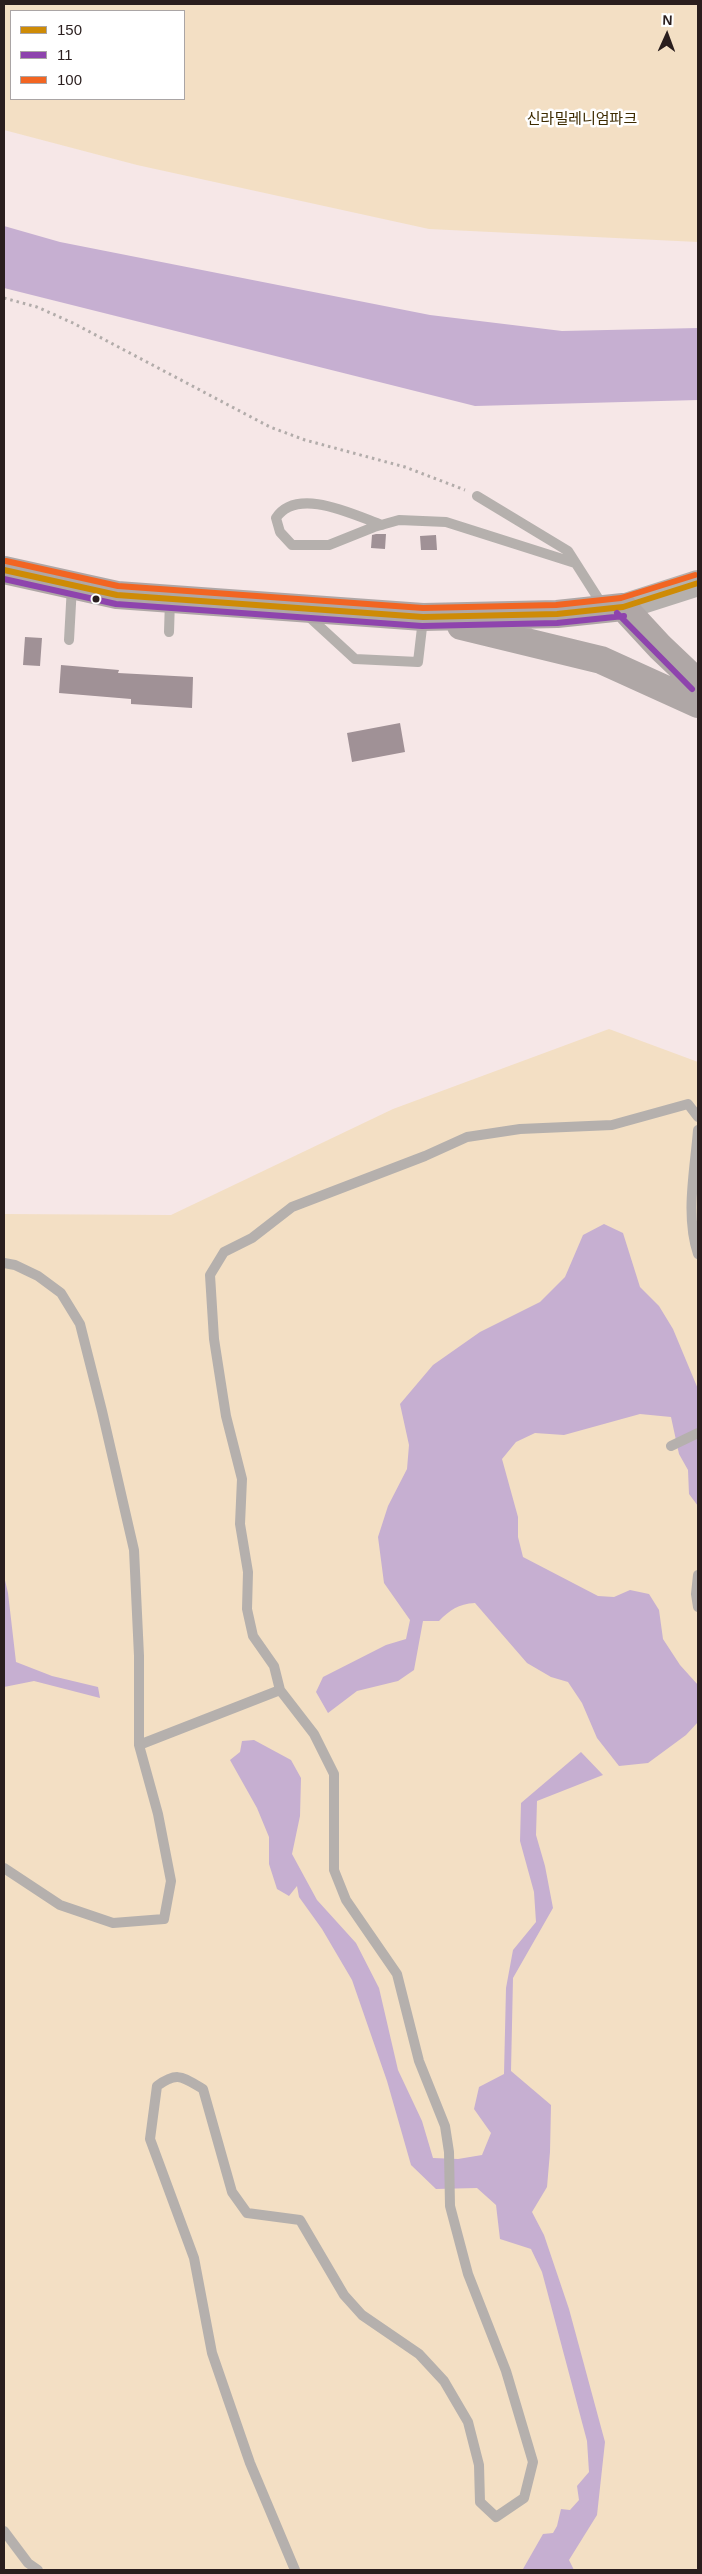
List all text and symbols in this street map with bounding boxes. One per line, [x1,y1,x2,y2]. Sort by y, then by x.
legend [10,10,185,100]
north arrow [642,10,692,60]
text: N [662,12,673,28]
text: 150 [57,21,82,38]
text: 11 [57,46,73,63]
text: 100 [57,71,82,88]
park label: 신라밀레니엄파크 [527,111,637,129]
unlabelled marker [91,594,101,604]

